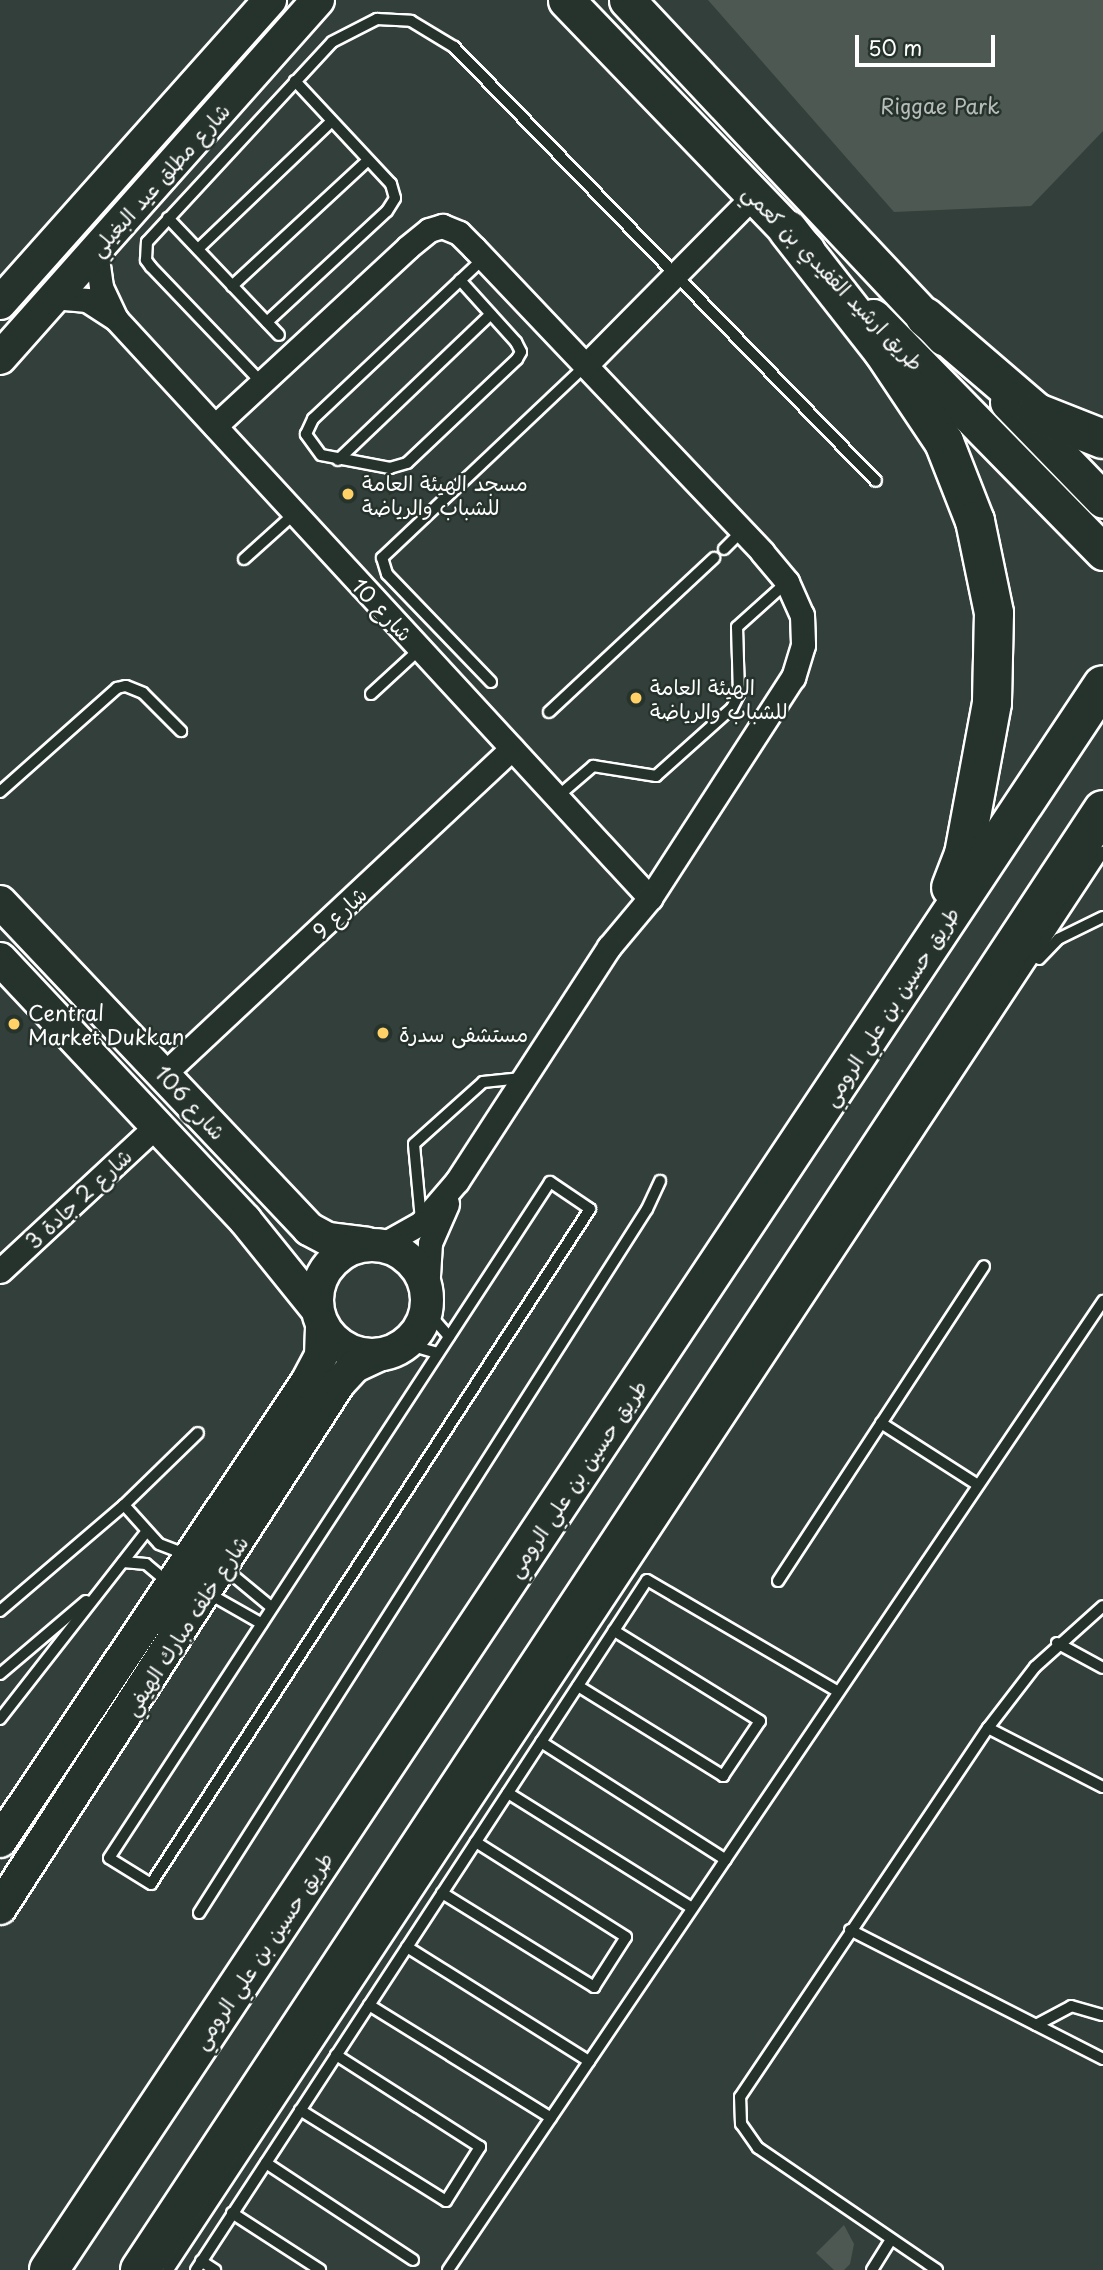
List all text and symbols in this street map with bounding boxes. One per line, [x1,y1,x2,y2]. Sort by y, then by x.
scale bar [858,21,998,65]
text: 50 m [868,31,922,63]
park label: Riggae Park [880,92,1000,118]
street label: شارع مطلق عيد البغيلي [84,97,234,261]
street label: طريق ارشيد القفيدي بن كعمي [739,179,929,375]
place label: مسجد الهيئة العامة للشباب والرياضة [362,469,528,519]
marker: مسجد الهيئة العامة للشباب والرياضة [340,486,356,502]
street label: شارع 10 [348,572,418,646]
place label: الهيئة العامة للشباب والرياضة [650,673,788,723]
marker: الهيئة العامة للشباب والرياضة [628,690,644,706]
street label: شارع 9 [307,881,371,943]
street label: طريق حسين بن علي الرومي [816,902,964,1110]
place label: Central Market Dukkan [28,999,187,1049]
marker: Central Market Dukkan [6,1016,22,1032]
place label: مستشفى سدرة [399,1020,528,1046]
marker: مستشفى سدرة [373,1023,393,1043]
street label: شارع 106 [150,1060,232,1144]
street label: شارع 2 جادة 3 [20,1143,136,1253]
street label: طريق حسين بن علي الرومي [501,1375,651,1581]
street label: شارع خلف مبارك الهيفي [117,1530,253,1720]
street label: طريق حسين بن علي الرومي [187,1847,337,2053]

